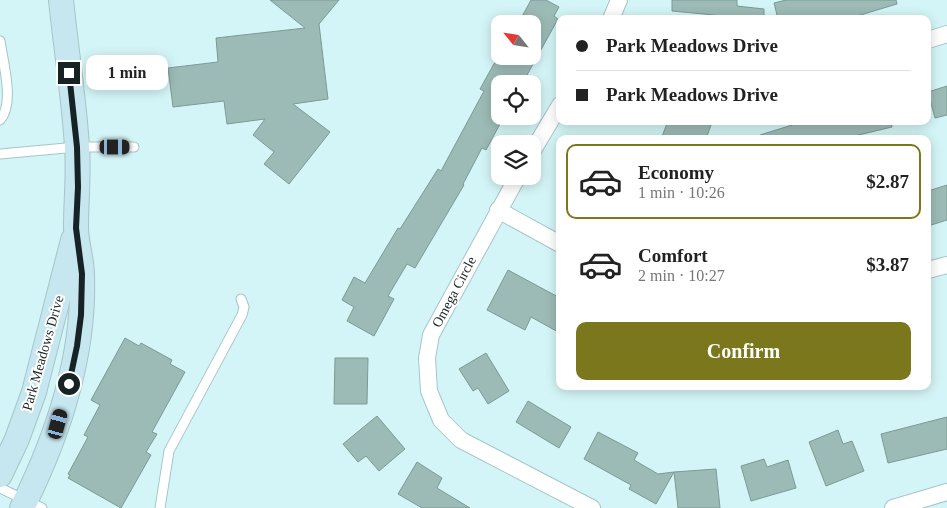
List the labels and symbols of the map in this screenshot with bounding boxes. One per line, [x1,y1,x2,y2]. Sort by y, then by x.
north arrow [491,15,541,65]
callout: 1 min [86,56,169,90]
route end [58,62,80,84]
car [100,140,130,155]
street label: Omega Circle [429,254,479,330]
street label: Park Meadows Drive [19,294,67,412]
route start [58,373,80,395]
car [46,408,69,440]

